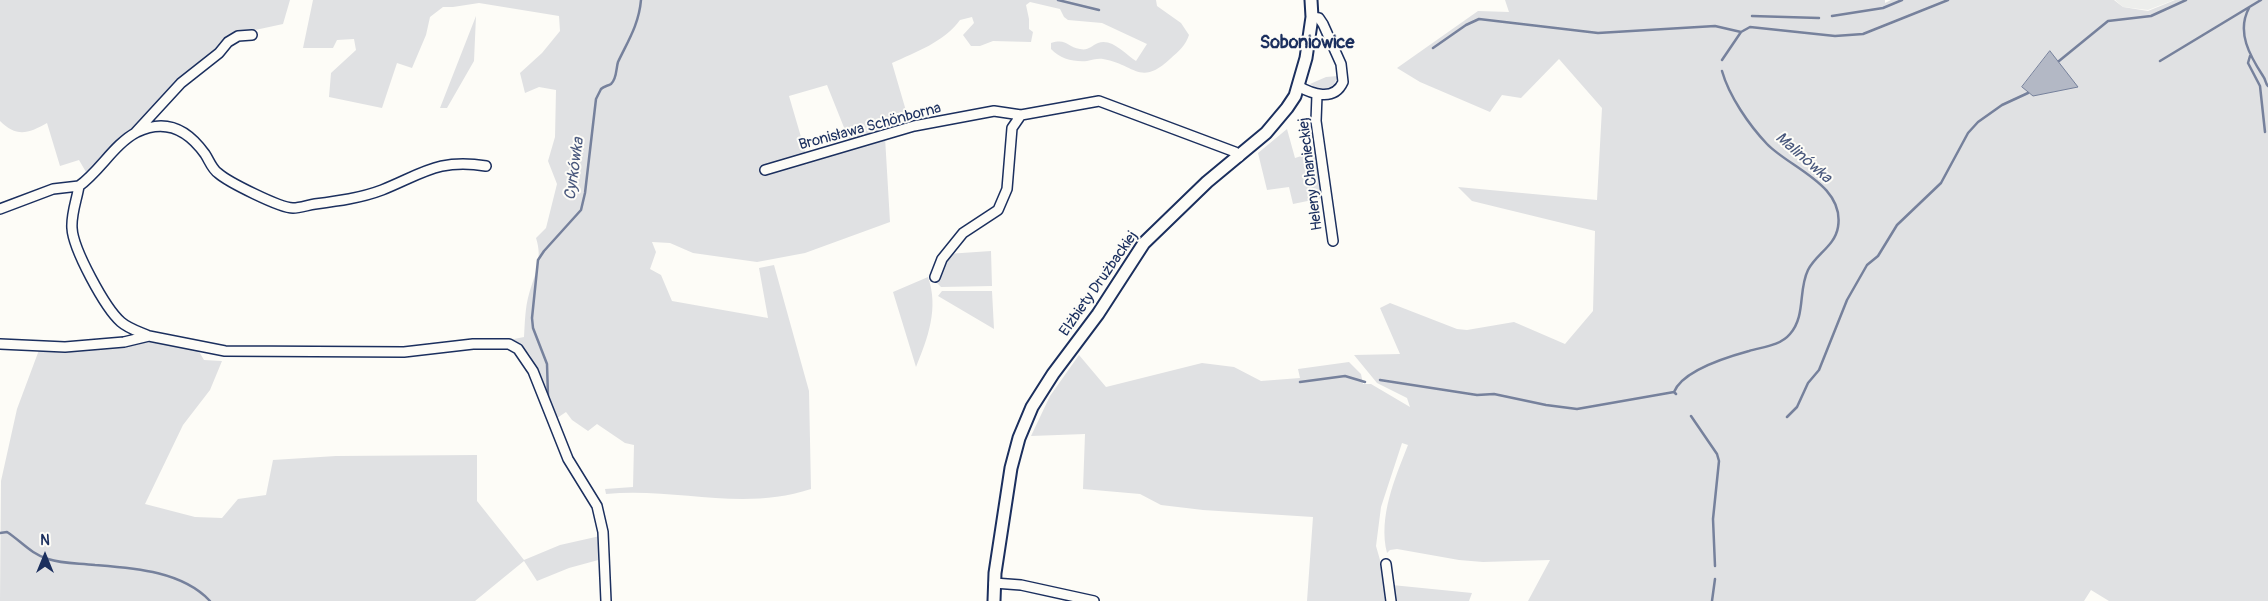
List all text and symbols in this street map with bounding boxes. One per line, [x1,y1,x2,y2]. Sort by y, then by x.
district label: Soboniowice [1260,32,1354,54]
street label: Bronisława Schönborna [797,99,943,155]
street label: Heleny Chanieckiej [1295,117,1327,231]
water label: Malinówka [1771,128,1835,188]
water label: Cyrkówka [561,137,589,201]
street label: Elżbiety Drużbackiej [1056,228,1142,340]
north arrow [20,531,70,581]
text: N [40,532,50,549]

